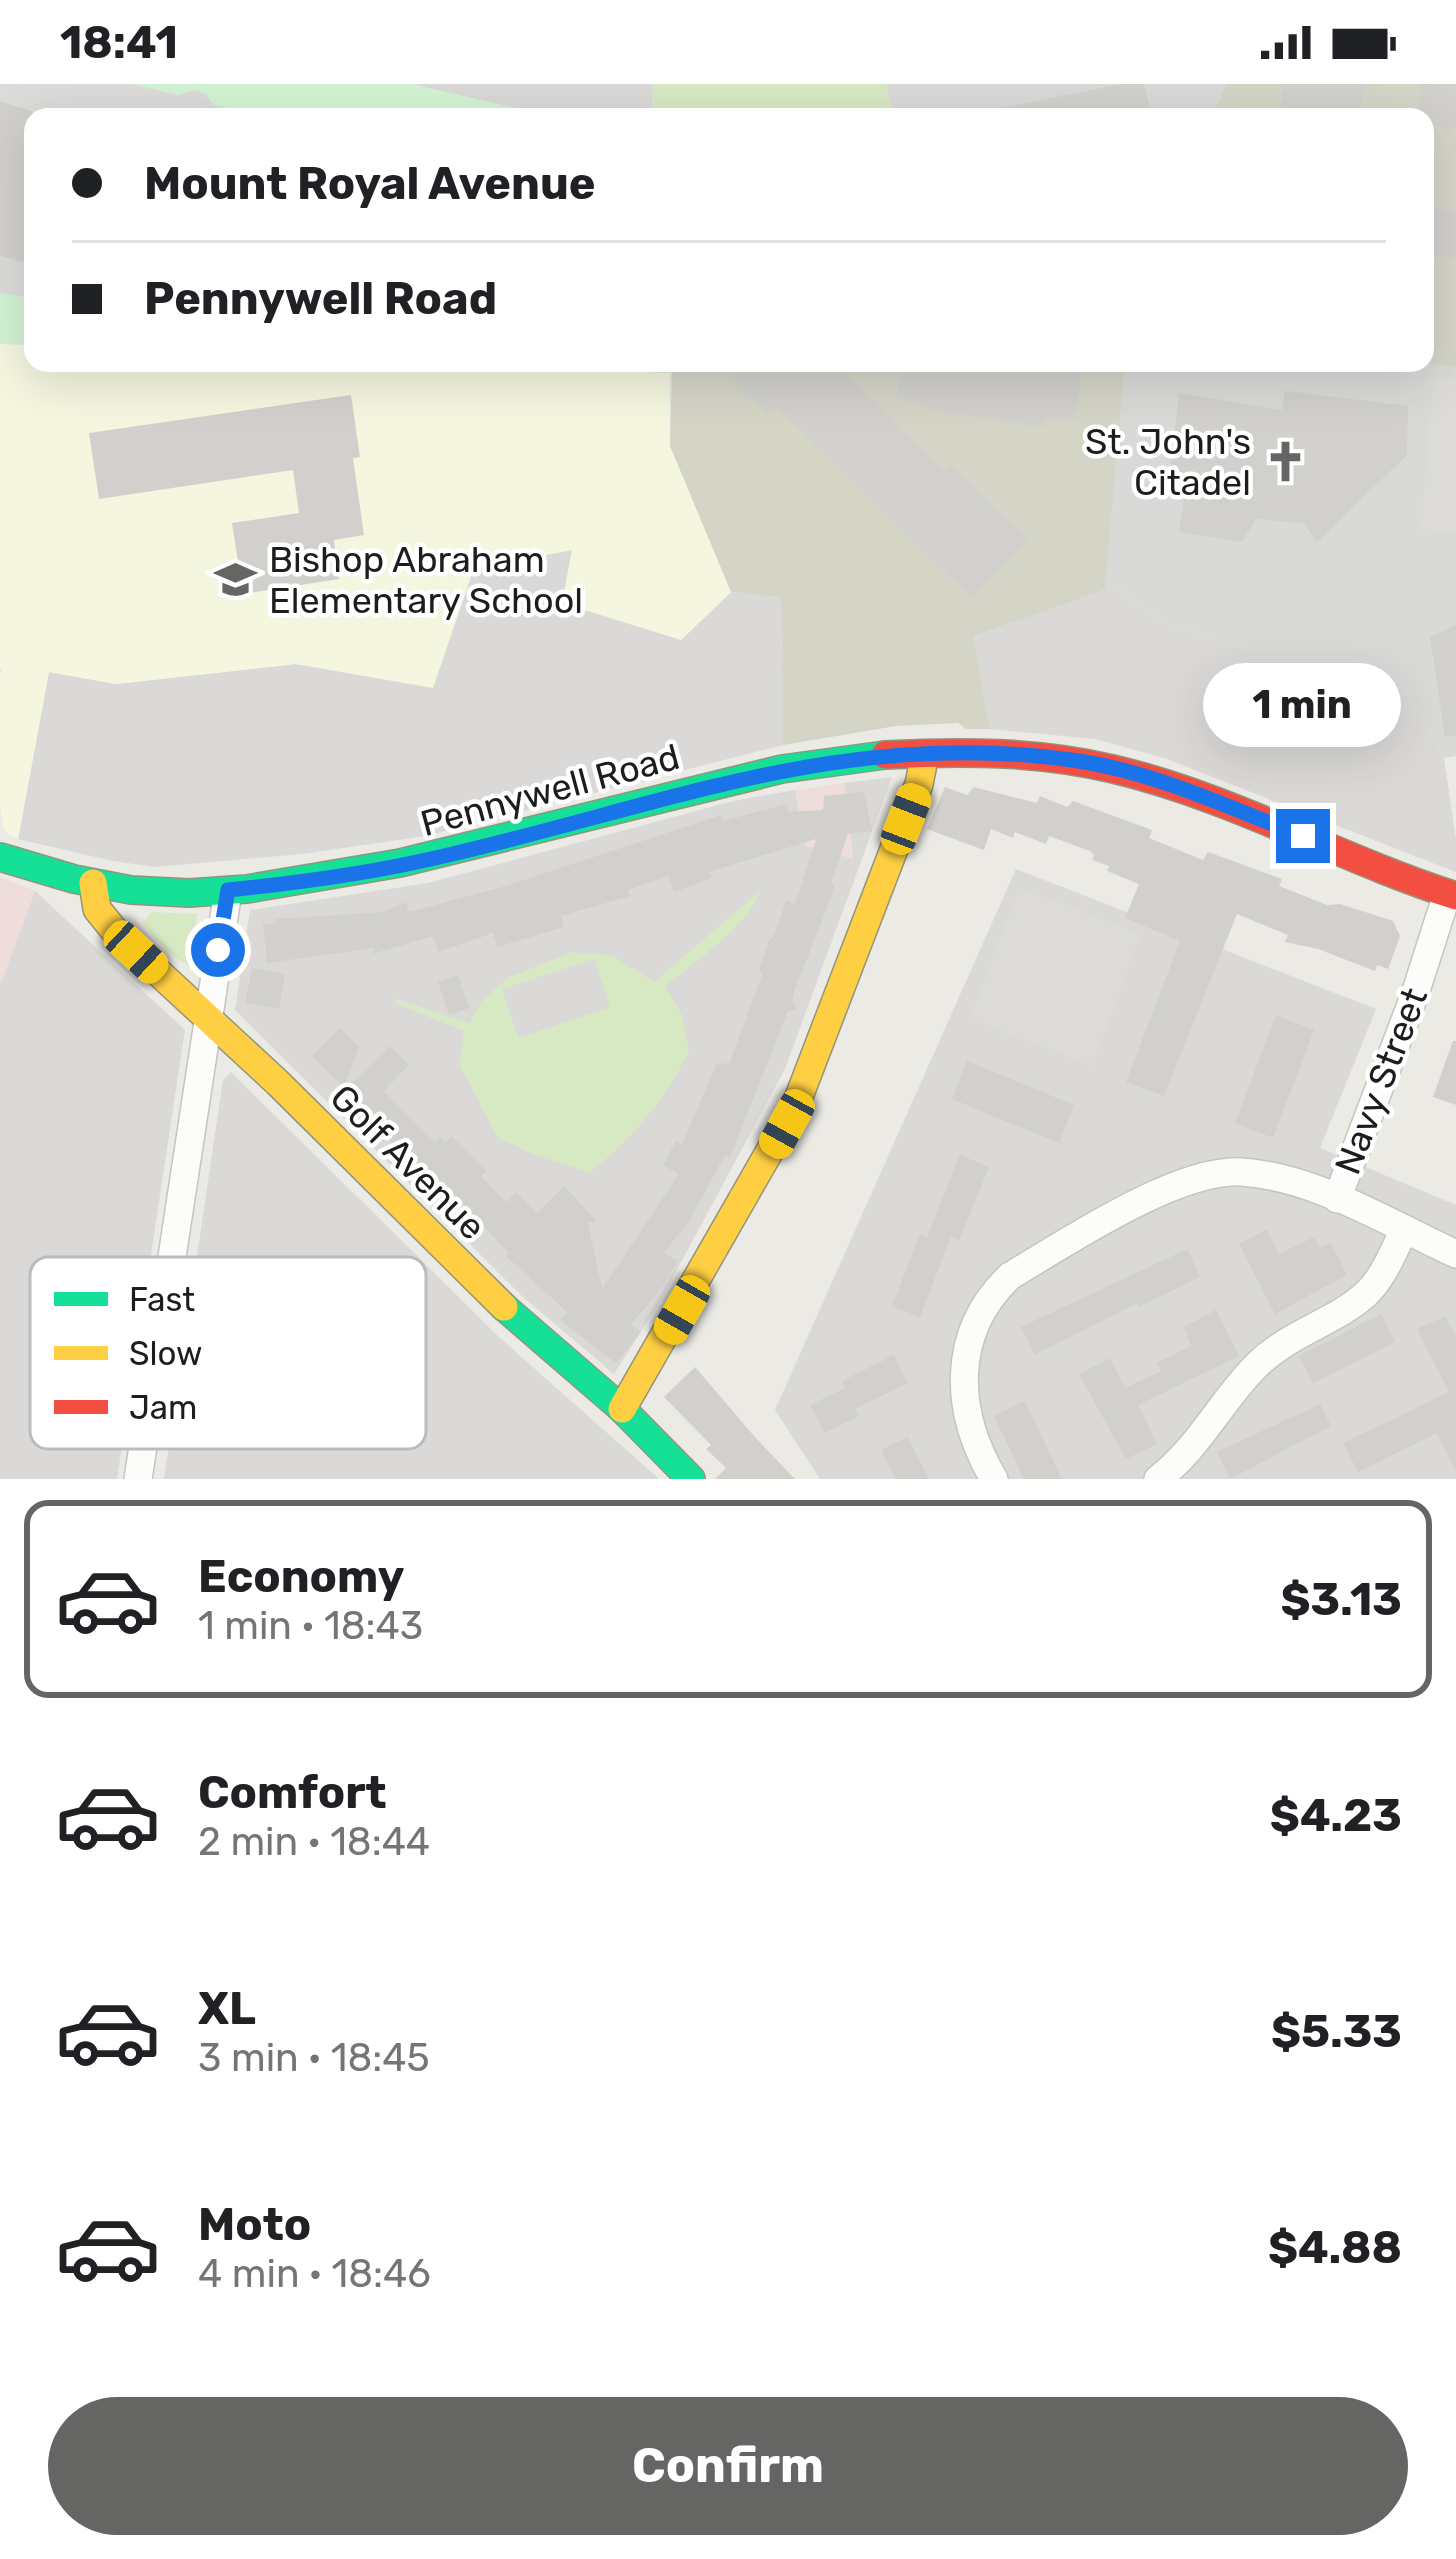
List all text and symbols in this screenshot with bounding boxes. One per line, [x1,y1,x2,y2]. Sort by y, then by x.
text: 18:41 [60,16,178,69]
text: Mount Royal Avenue [144,157,596,210]
text: Pennywell Road [144,272,497,325]
place label: St. John's Citadel [1085,420,1251,504]
church icon: St. John's Citadel [1262,439,1308,485]
place label: Bishop Abraham Elementary School [269,538,583,622]
school or university icon: Bishop Abraham Elementary School [212,557,258,603]
callout: 1 min [1204,662,1402,746]
text: 1 min [1252,682,1352,728]
street label: Pennywell Road [416,735,684,845]
car [876,779,936,859]
route end [1276,809,1330,863]
car [97,914,175,990]
route start [191,923,245,977]
street label: Navy Street [1326,982,1436,1180]
street label: Golf Avenue [322,1076,494,1248]
car [754,1084,820,1164]
legend [30,1257,426,1449]
car [648,1270,716,1350]
text: Fast [129,1280,195,1319]
text: Slow [129,1334,203,1373]
text: Jam [129,1388,197,1427]
icon: car [54,1545,162,1653]
text: Economy [198,1550,404,1603]
text: $3.13 [1280,1573,1402,1626]
text: 1 min · 18:43 [198,1603,423,1649]
icon: car [54,1761,162,1869]
text: Comfort [198,1766,387,1819]
text: $4.23 [1270,1789,1402,1842]
text: 2 min · 18:44 [198,1819,430,1865]
icon: car [54,1977,162,2085]
text: XL [198,1982,256,2035]
text: $5.33 [1271,2005,1402,2058]
text: 3 min · 18:45 [198,2035,430,2081]
icon: car [54,2193,162,2301]
text: Moto [198,2198,311,2251]
text: $4.88 [1268,2221,1402,2274]
text: 4 min · 18:46 [198,2251,431,2297]
button: Confirm [48,2397,1408,2535]

